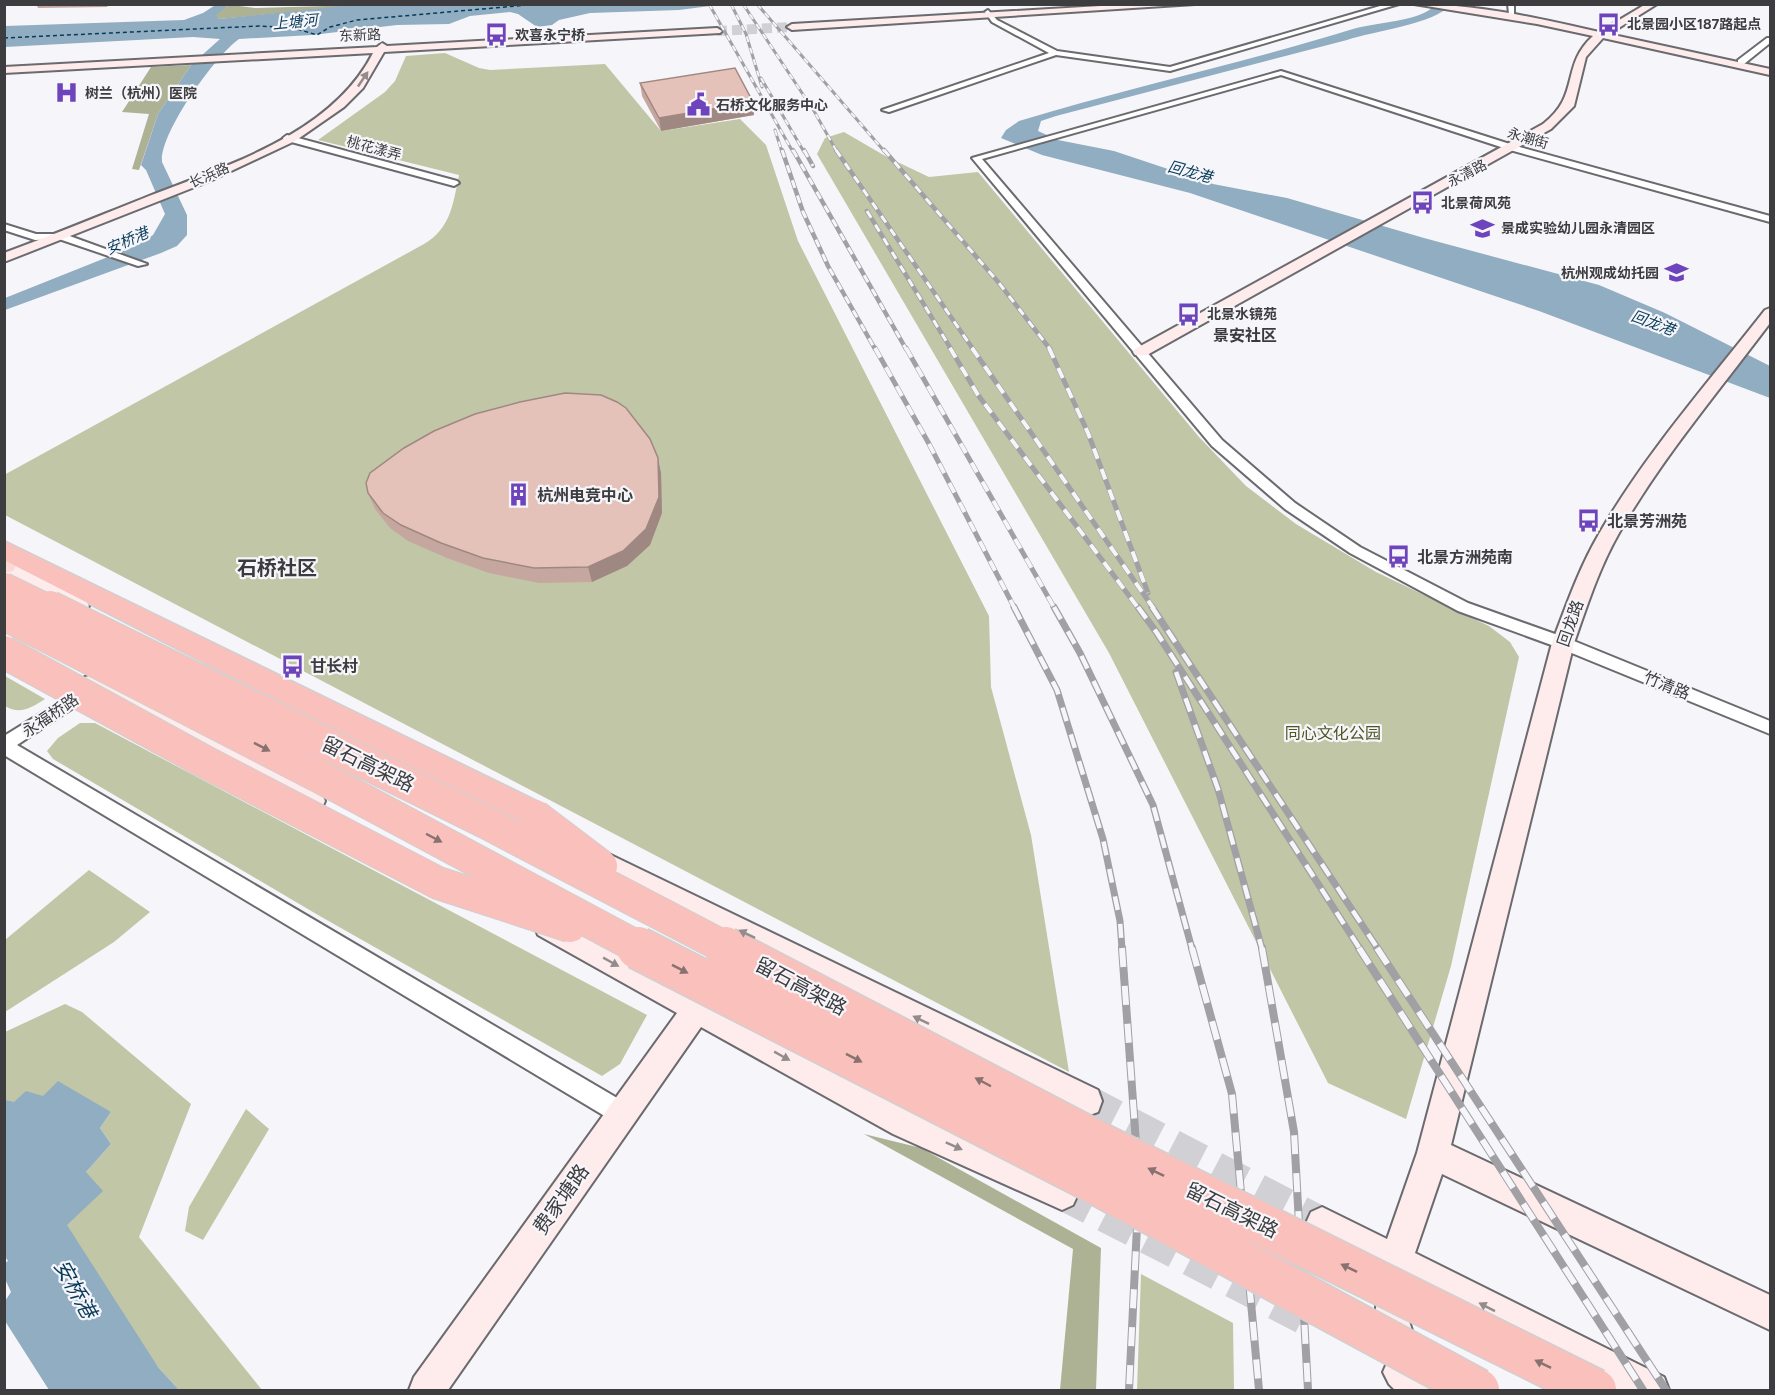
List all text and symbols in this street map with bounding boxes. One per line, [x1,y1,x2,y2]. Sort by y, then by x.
water label: 上塘河 [272,11,321,33]
bus stop icon: 北景园小区187路起点 [1596,11,1622,37]
place label: 北景园小区187路起点 [1627,16,1761,33]
bus stop icon: 欢喜永宁桥 [484,22,510,48]
street label: 东新路 [339,26,381,45]
place label: 欢喜永宁桥 [515,27,585,44]
one-way arrow [357,71,369,87]
hospital icon: 树兰（杭州）医院 [54,80,80,106]
place label: 树兰（杭州）医院 [85,85,197,102]
public building icon: 石桥文化服务中心 [685,92,711,118]
place label: 石桥文化服务中心 [716,97,828,114]
street label: 永潮街 [1505,125,1550,152]
street label: 桃花漾弄 [345,133,403,164]
street label: 永清路 [1445,156,1490,191]
water label: 回龙港 [1166,157,1216,187]
street label: 长浜路 [187,159,232,192]
bus stop icon: 北景荷风苑 [1410,190,1436,216]
place label: 北景荷风苑 [1441,195,1511,212]
school or university icon: 景成实验幼儿园永清园区 [1470,215,1496,241]
place label: 景成实验幼儿园永清园区 [1501,220,1655,237]
water label: 安桥港 [103,223,153,258]
school or university icon: 杭州观成幼托园 [1664,260,1690,286]
place label: 杭州观成幼托园 [1561,265,1659,282]
bus stop icon: 北景水镜苑 [1176,301,1202,327]
place label: 北景水镜苑 [1207,306,1277,323]
water label: 回龙港 [1629,307,1679,340]
district label: 景安社区 [1213,326,1277,345]
building icon: 杭州电竞中心 [506,482,532,508]
place label: 杭州电竞中心 [537,486,633,505]
bus stop icon: 北景芳洲苑 [1576,508,1602,534]
place label: 北景芳洲苑 [1607,512,1687,531]
bus stop icon: 北景方洲苑南 [1386,544,1412,570]
place label: 北景方洲苑南 [1417,548,1513,567]
district label: 石桥社区 [237,556,317,580]
street label: 回龙路 [1554,597,1587,649]
bus stop icon: 甘长村 [279,653,305,679]
place label: 甘长村 [310,657,358,676]
street label: 竹清路 [1641,668,1693,703]
street label: 永福桥路 [18,690,82,741]
park label: 同心文化公园 [1285,724,1381,743]
street label: 留石高架路 [318,731,418,797]
one-way arrow [253,741,271,751]
one-way arrow [426,833,443,843]
one-way arrow [738,929,755,938]
street label: 留石高架路 [751,952,851,1020]
one-way arrow [603,957,620,967]
one-way arrow [672,964,689,974]
one-way arrow [913,1016,930,1025]
one-way arrow [773,1051,790,1061]
one-way arrow [846,1053,863,1063]
one-way arrow [974,1077,991,1087]
one-way arrow [946,1141,964,1151]
street label: 费家塘路 [528,1159,594,1239]
one-way arrow [1147,1167,1165,1177]
street label: 留石高架路 [1182,1177,1282,1243]
water label: 安桥港 [49,1255,103,1325]
one-way arrow [1341,1263,1358,1273]
one-way arrow [1478,1302,1495,1311]
one-way arrow [1534,1360,1551,1369]

